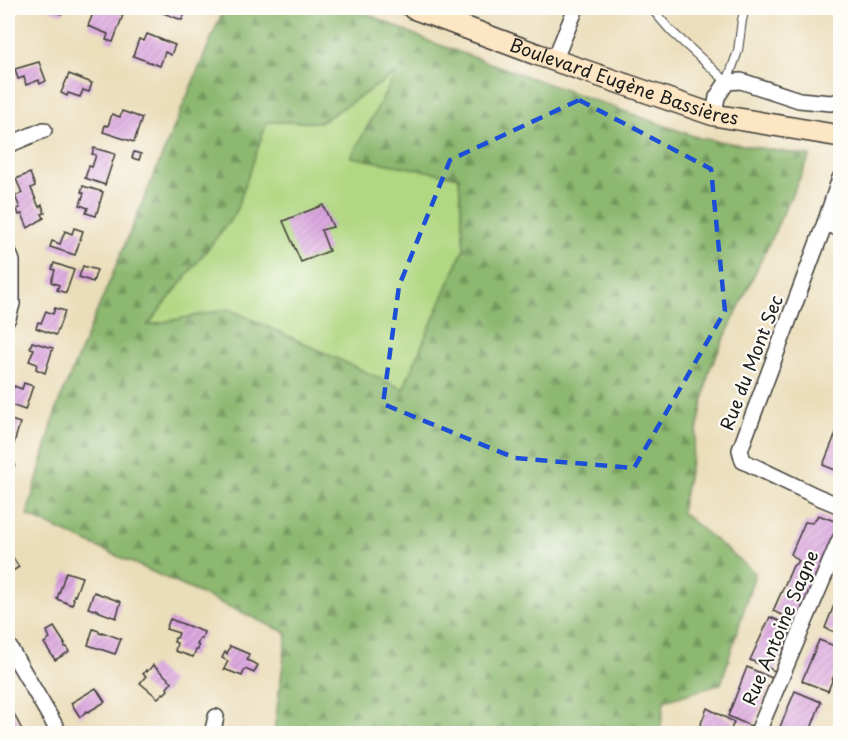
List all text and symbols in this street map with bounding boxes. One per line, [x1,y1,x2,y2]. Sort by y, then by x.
street label: Boulevard Eugène Bassières [506,30,741,131]
street label: Rue du Mont Sec [712,291,789,434]
street label: Rue Antoine Sagne [735,546,824,709]

